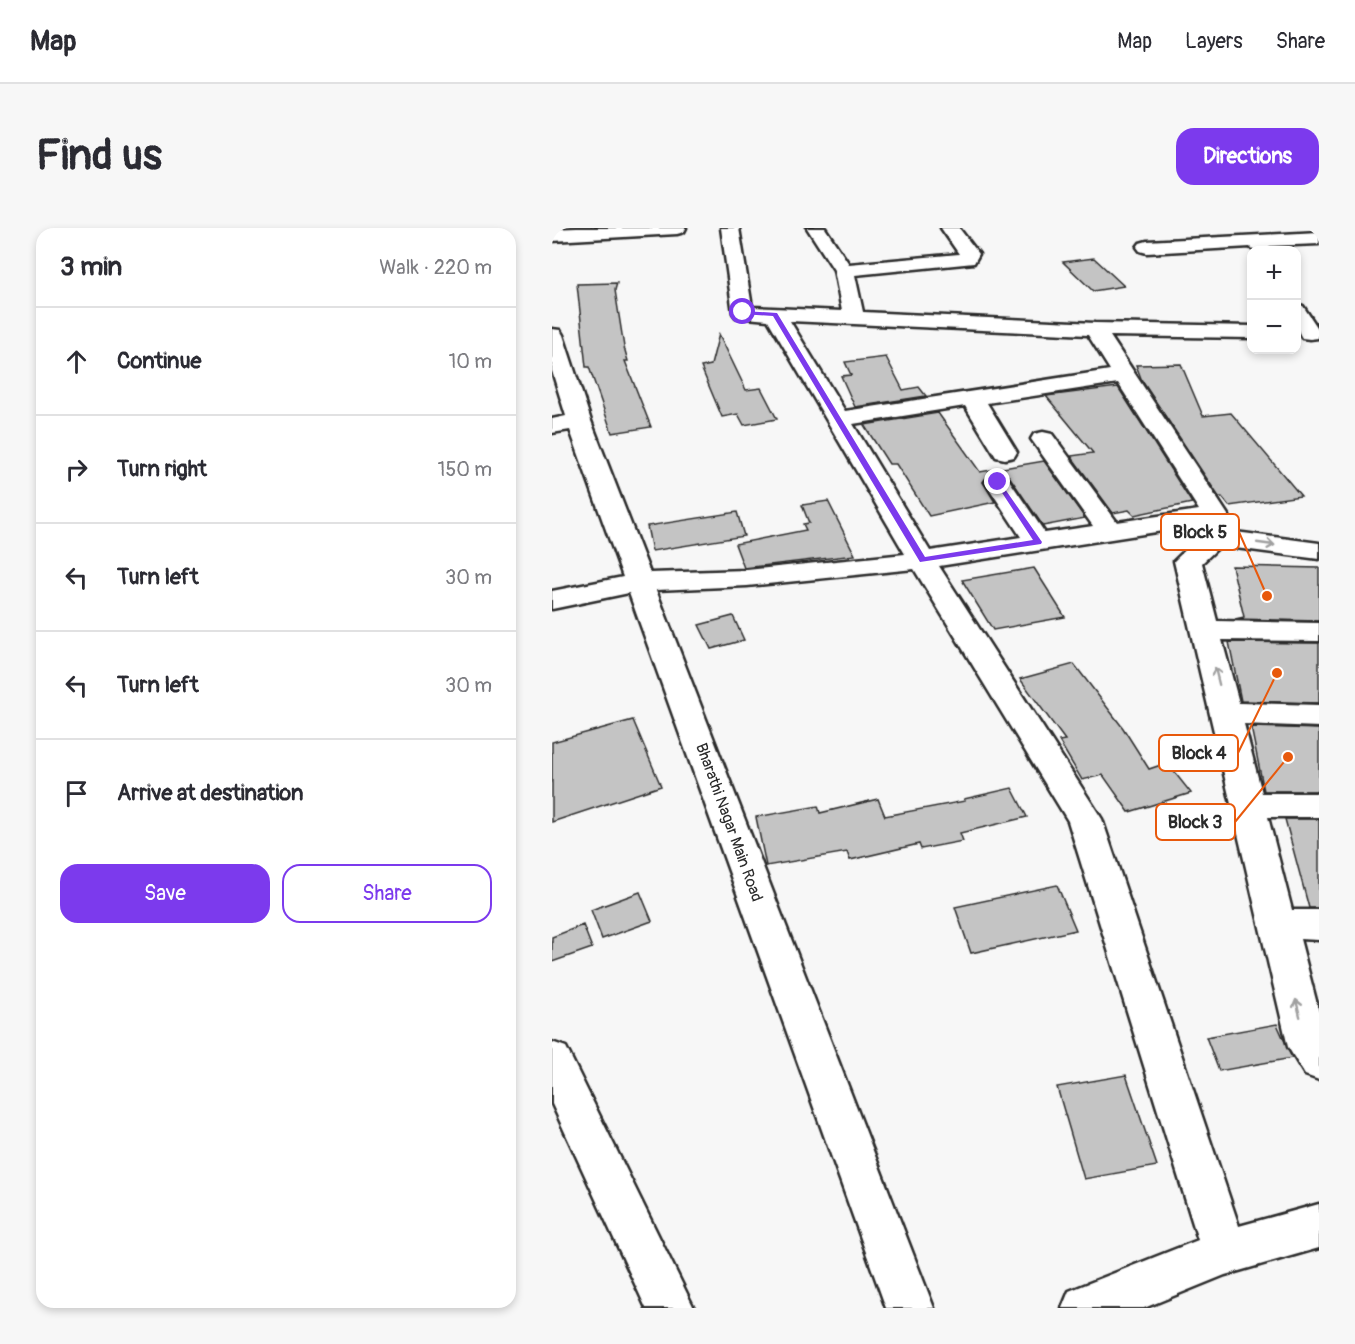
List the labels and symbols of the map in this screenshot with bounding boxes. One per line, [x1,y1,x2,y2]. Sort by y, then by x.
route start [729,298,755,324]
route end [984,468,1010,494]
callout: Block 5 [1161,514,1239,550]
text: Block 5 [1173,521,1227,544]
one-way arrow [1256,538,1276,549]
one-way arrow [1210,667,1222,686]
callout: Block 4 [1159,735,1238,771]
street label: Bharathi Nagar Main Road [691,740,767,904]
text: Block 4 [1171,742,1227,765]
callout: Block 3 [1156,804,1235,840]
text: Block 3 [1168,811,1222,834]
one-way arrow [1292,999,1304,1018]

